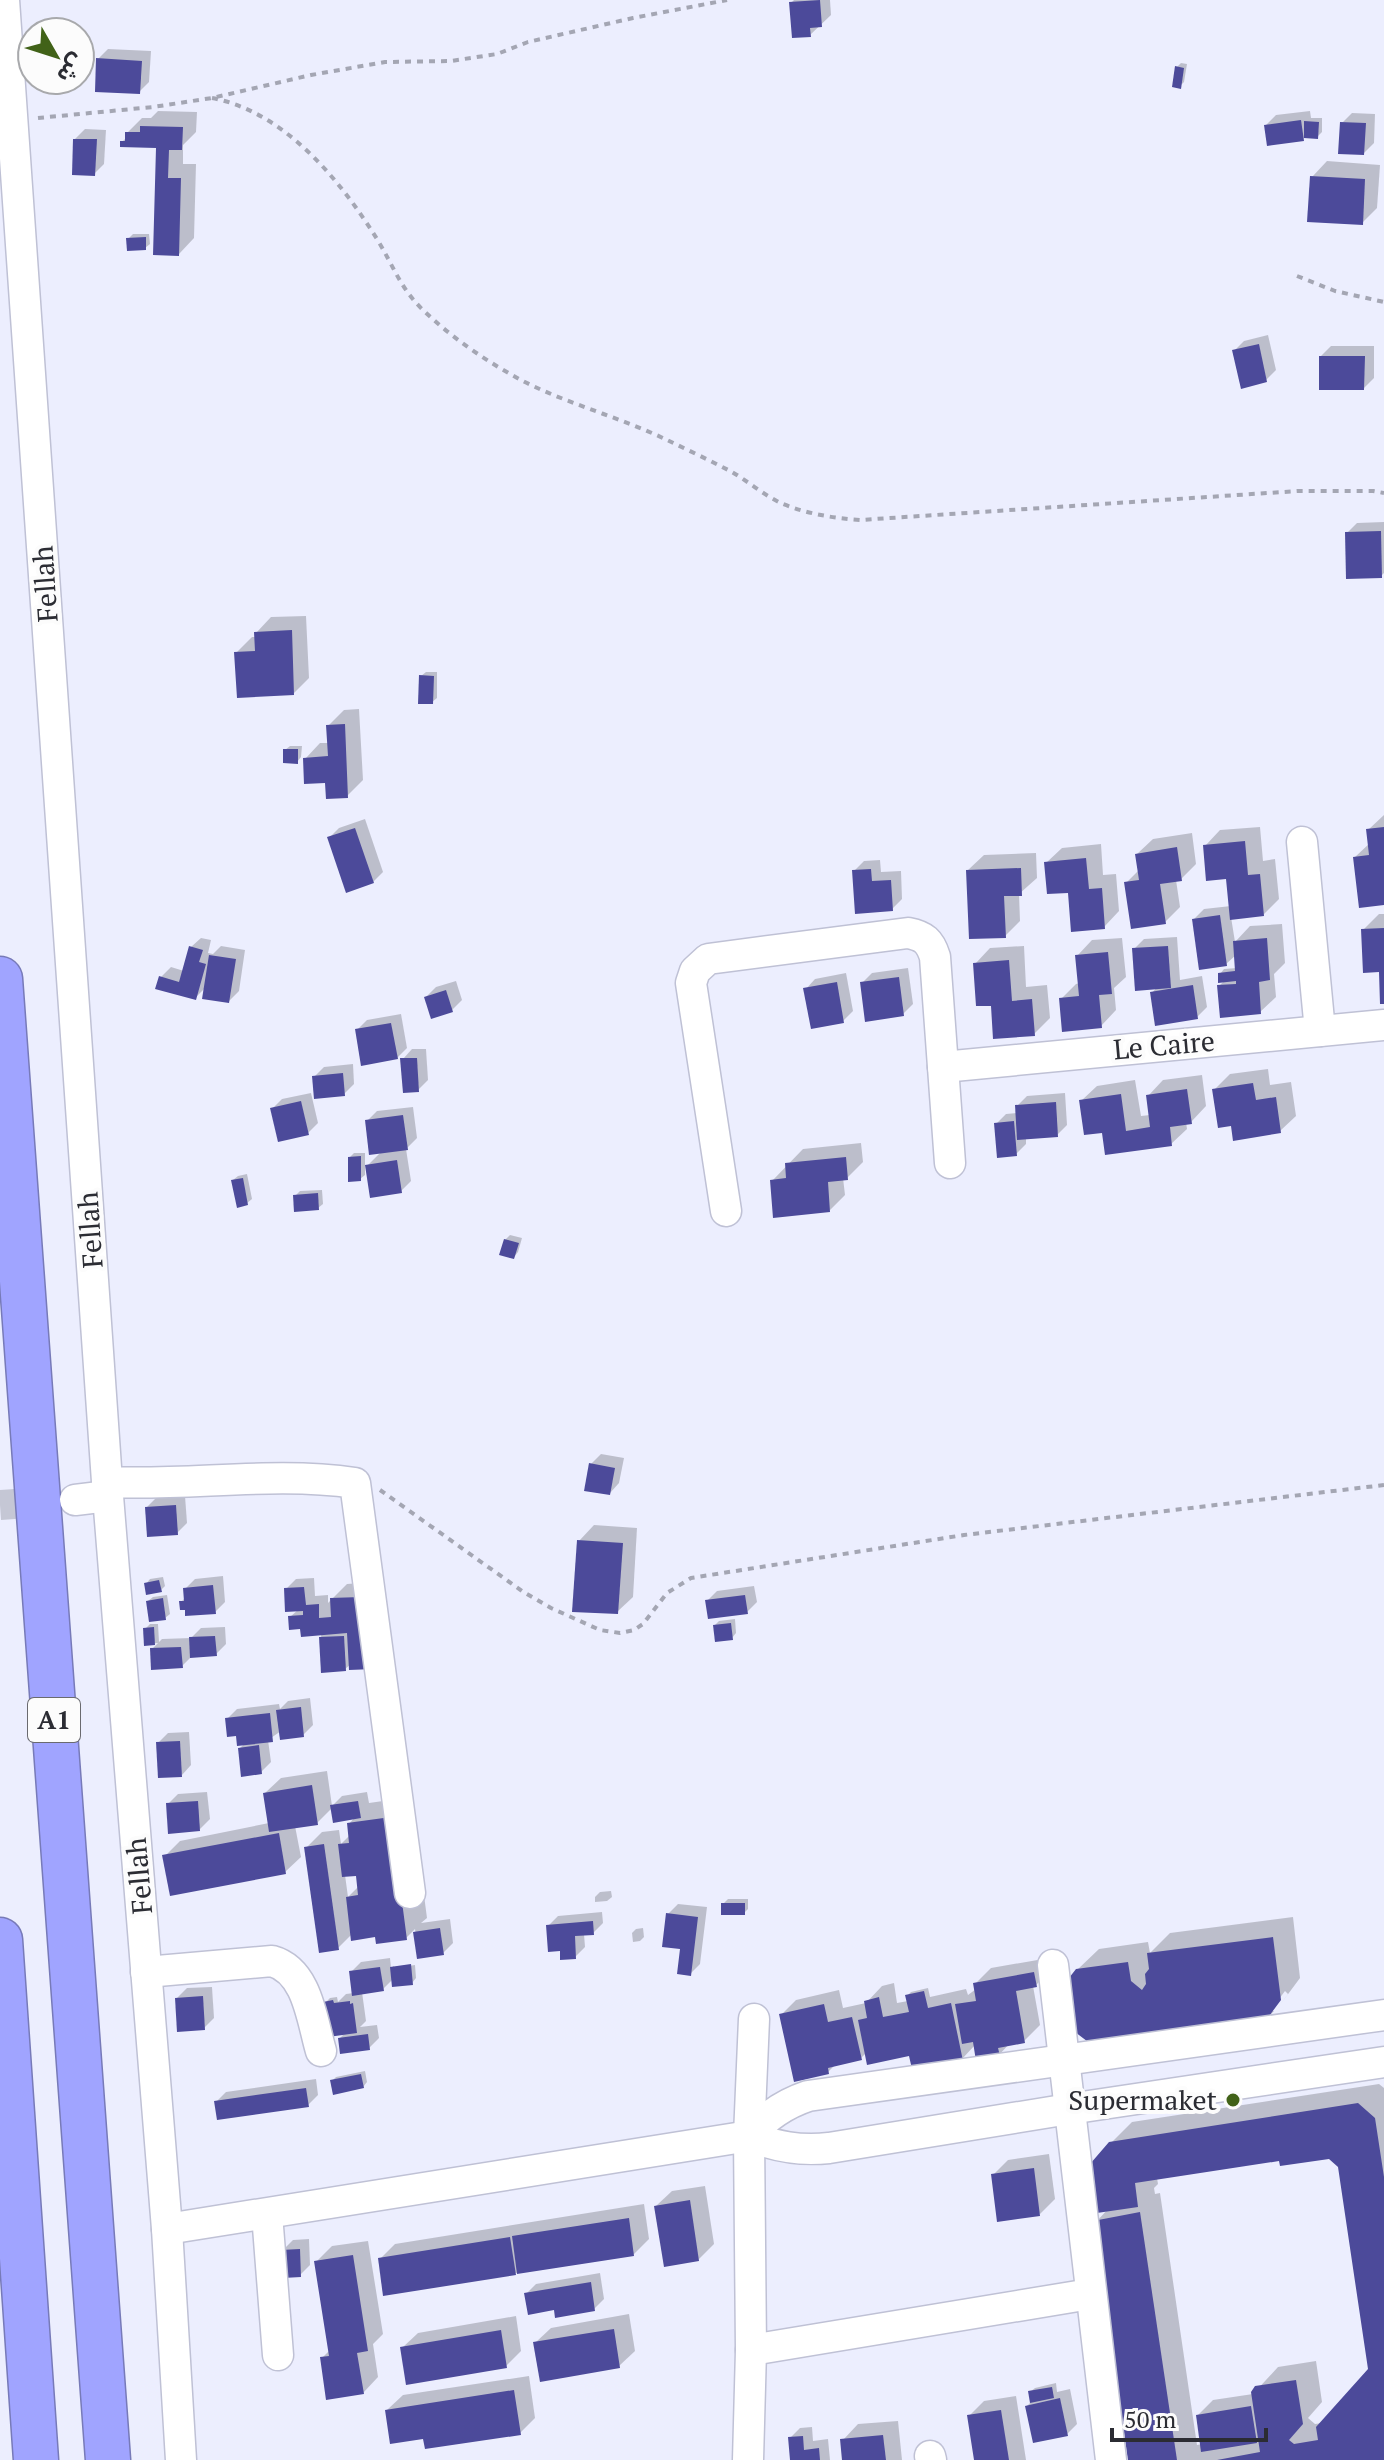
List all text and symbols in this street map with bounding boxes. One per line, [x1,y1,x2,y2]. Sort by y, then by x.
north arrow [16,16,96,96]
text: ش [51,48,93,90]
street label: Fellah [23,544,66,624]
street label: Le Caire [1112,1022,1216,1067]
street label: Fellah [68,1190,111,1270]
road number: A1 [28,1698,80,1742]
street label: Fellah [117,1836,160,1916]
place label: Supermaket [1068,2081,1218,2118]
marker: Supermaket [1224,2091,1242,2109]
scale bar [1112,2392,1266,2442]
text: 50 m [1124,2403,1176,2435]

